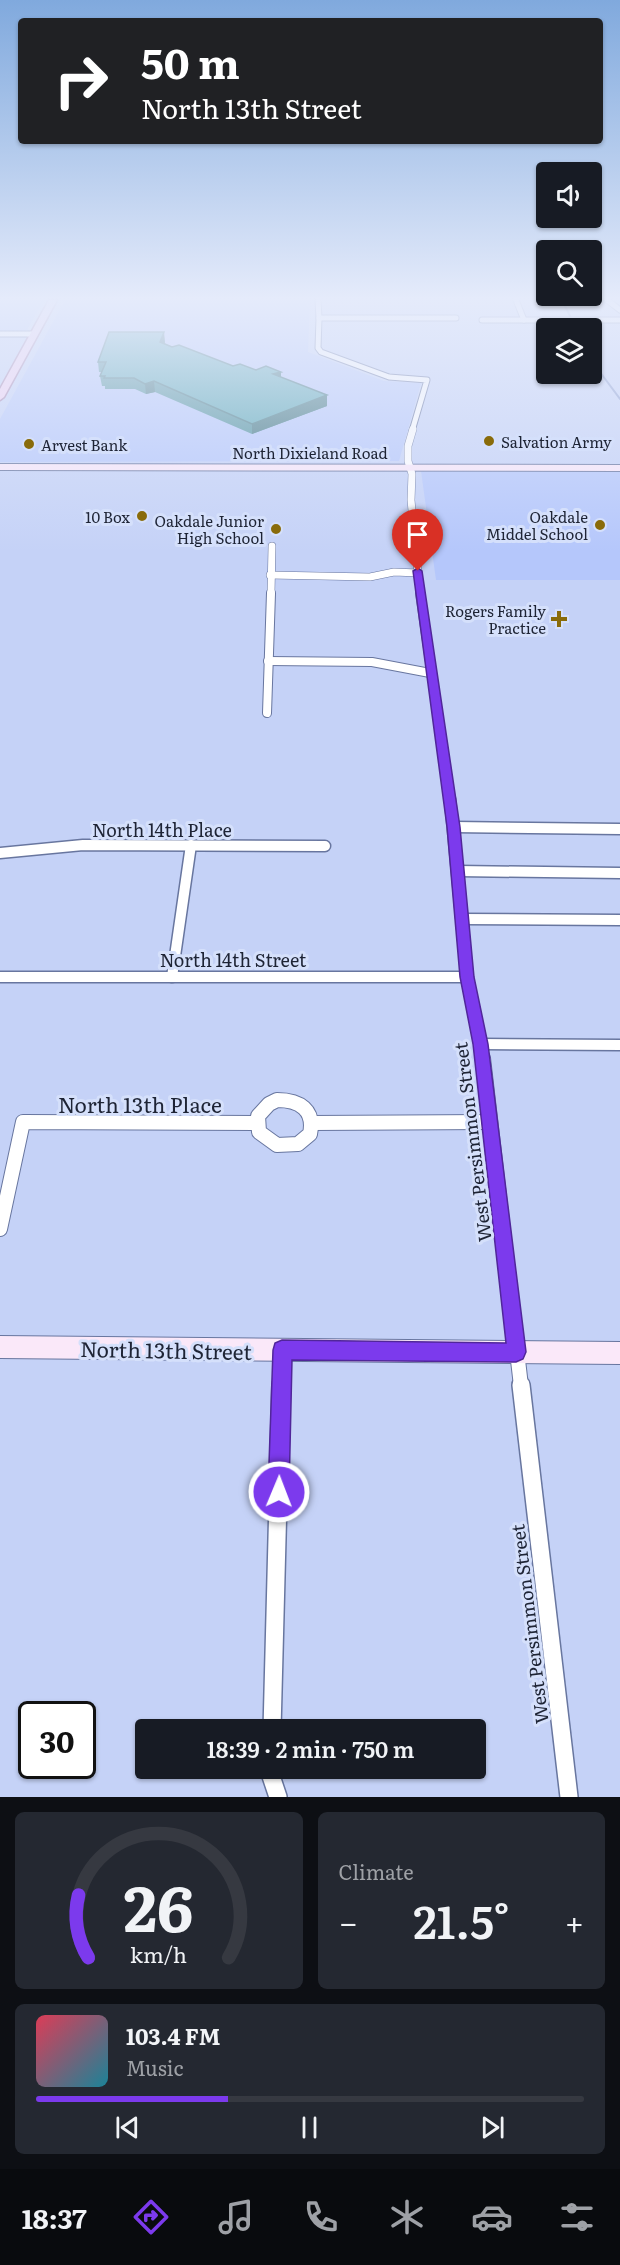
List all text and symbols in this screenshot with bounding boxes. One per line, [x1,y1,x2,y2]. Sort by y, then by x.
text: 50 m [141,30,240,92]
icon: right [42,42,120,120]
text: North 13th Street [141,87,362,127]
map controls [536,162,602,384]
button: sound [536,162,602,228]
button: search [536,240,602,306]
button: layers [536,318,602,384]
place label: Salvation Army [501,430,612,453]
place label: Arvest Bank [41,433,128,456]
marker: Salvation Army [482,434,496,448]
marker: Arvest Bank [22,437,36,451]
street label: North Dixieland Road [232,441,388,464]
place label: 10 Box [85,505,130,528]
place label: Oakdale Middel School [486,505,588,545]
marker: 10 Box [135,509,149,523]
place label: Oakdale Junior High School [155,509,264,549]
pin [392,509,443,571]
icon: arrive [401,518,434,551]
marker: Oakdale Middel School [593,518,607,532]
marker: Oakdale Junior High School [269,522,283,536]
place label: Rogers Family Practice [445,599,546,639]
marker: Rogers Family Practice [550,610,568,628]
street label: North 14th Place [92,816,232,843]
street label: North 14th Street [160,946,307,973]
street label: West Persimmon Street [446,1040,498,1243]
street label: North 13th Place [58,1088,222,1119]
street label: North 13th Street [80,1332,253,1366]
position arrow [247,1460,311,1524]
street label: West Persimmon Street [503,1522,555,1725]
speed limit sign: 30 [18,1701,96,1779]
text: 18:39 · 2 min · 750 m [207,1732,414,1765]
text: Climate [339,1856,414,1886]
text: 26 [124,1859,194,1951]
text: 21.5° [413,1886,509,1953]
text: − [339,1896,358,1945]
text: + [565,1896,584,1945]
text: km/h [130,1938,187,1970]
text: 103.4 FM [126,2019,220,2052]
text: Music [126,2052,183,2082]
icon: previous [111,2111,144,2144]
icon: pause [293,2111,326,2144]
icon: next [476,2111,509,2144]
icon: directions [130,2196,172,2238]
icon: music [215,2196,257,2238]
icon: phone [300,2196,342,2238]
icon: climate [386,2196,428,2238]
icon: car [471,2196,513,2238]
icon: filters [556,2196,598,2238]
text: 18:37 [22,2197,87,2237]

